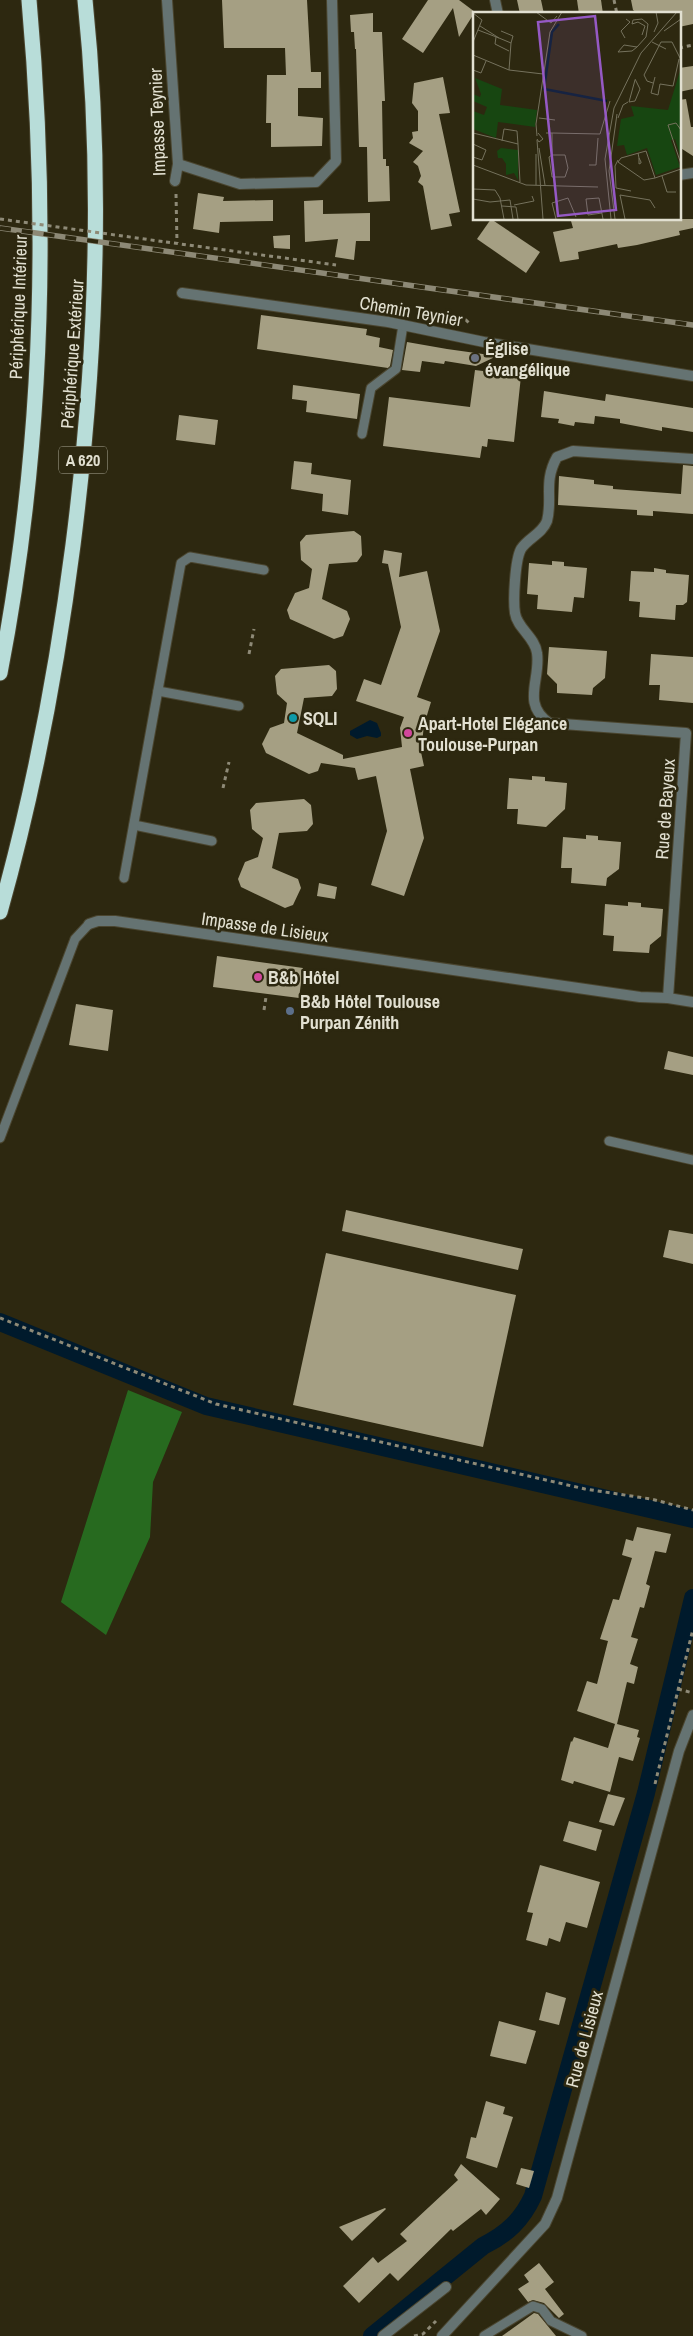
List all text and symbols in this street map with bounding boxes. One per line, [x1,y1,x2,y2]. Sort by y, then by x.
inset map [473,12,680,220]
street label: Impasse Teynier [143,67,171,176]
street label: Périphérique Intérieur [3,234,33,380]
street label: Périphérique Extérieur [54,279,90,429]
street label: Chemin Teynier [358,290,464,332]
place label: Église évangélique [485,336,570,382]
marker: Église évangélique [469,352,481,364]
road number: A 620 [59,446,107,474]
place label: SQLI [303,706,337,731]
place label: Apart-Hotel Elégance Toulouse-Purpan [418,711,567,757]
marker: SQLI [287,712,299,724]
marker: Apart-Hotel Elégance Toulouse-Purpan [402,727,414,739]
street label: Rue de Bayeux [649,757,681,860]
street label: Impasse de Lisieux [200,906,331,948]
place label: B&b Hôtel [268,965,339,990]
marker: B&b Hôtel [252,971,264,983]
place label: B&b Hôtel Toulouse Purpan Zénith [300,989,440,1035]
marker: B&b Hôtel Toulouse Purpan Zénith [284,1005,296,1017]
street label: Rue de Lisieux [559,1987,609,2090]

